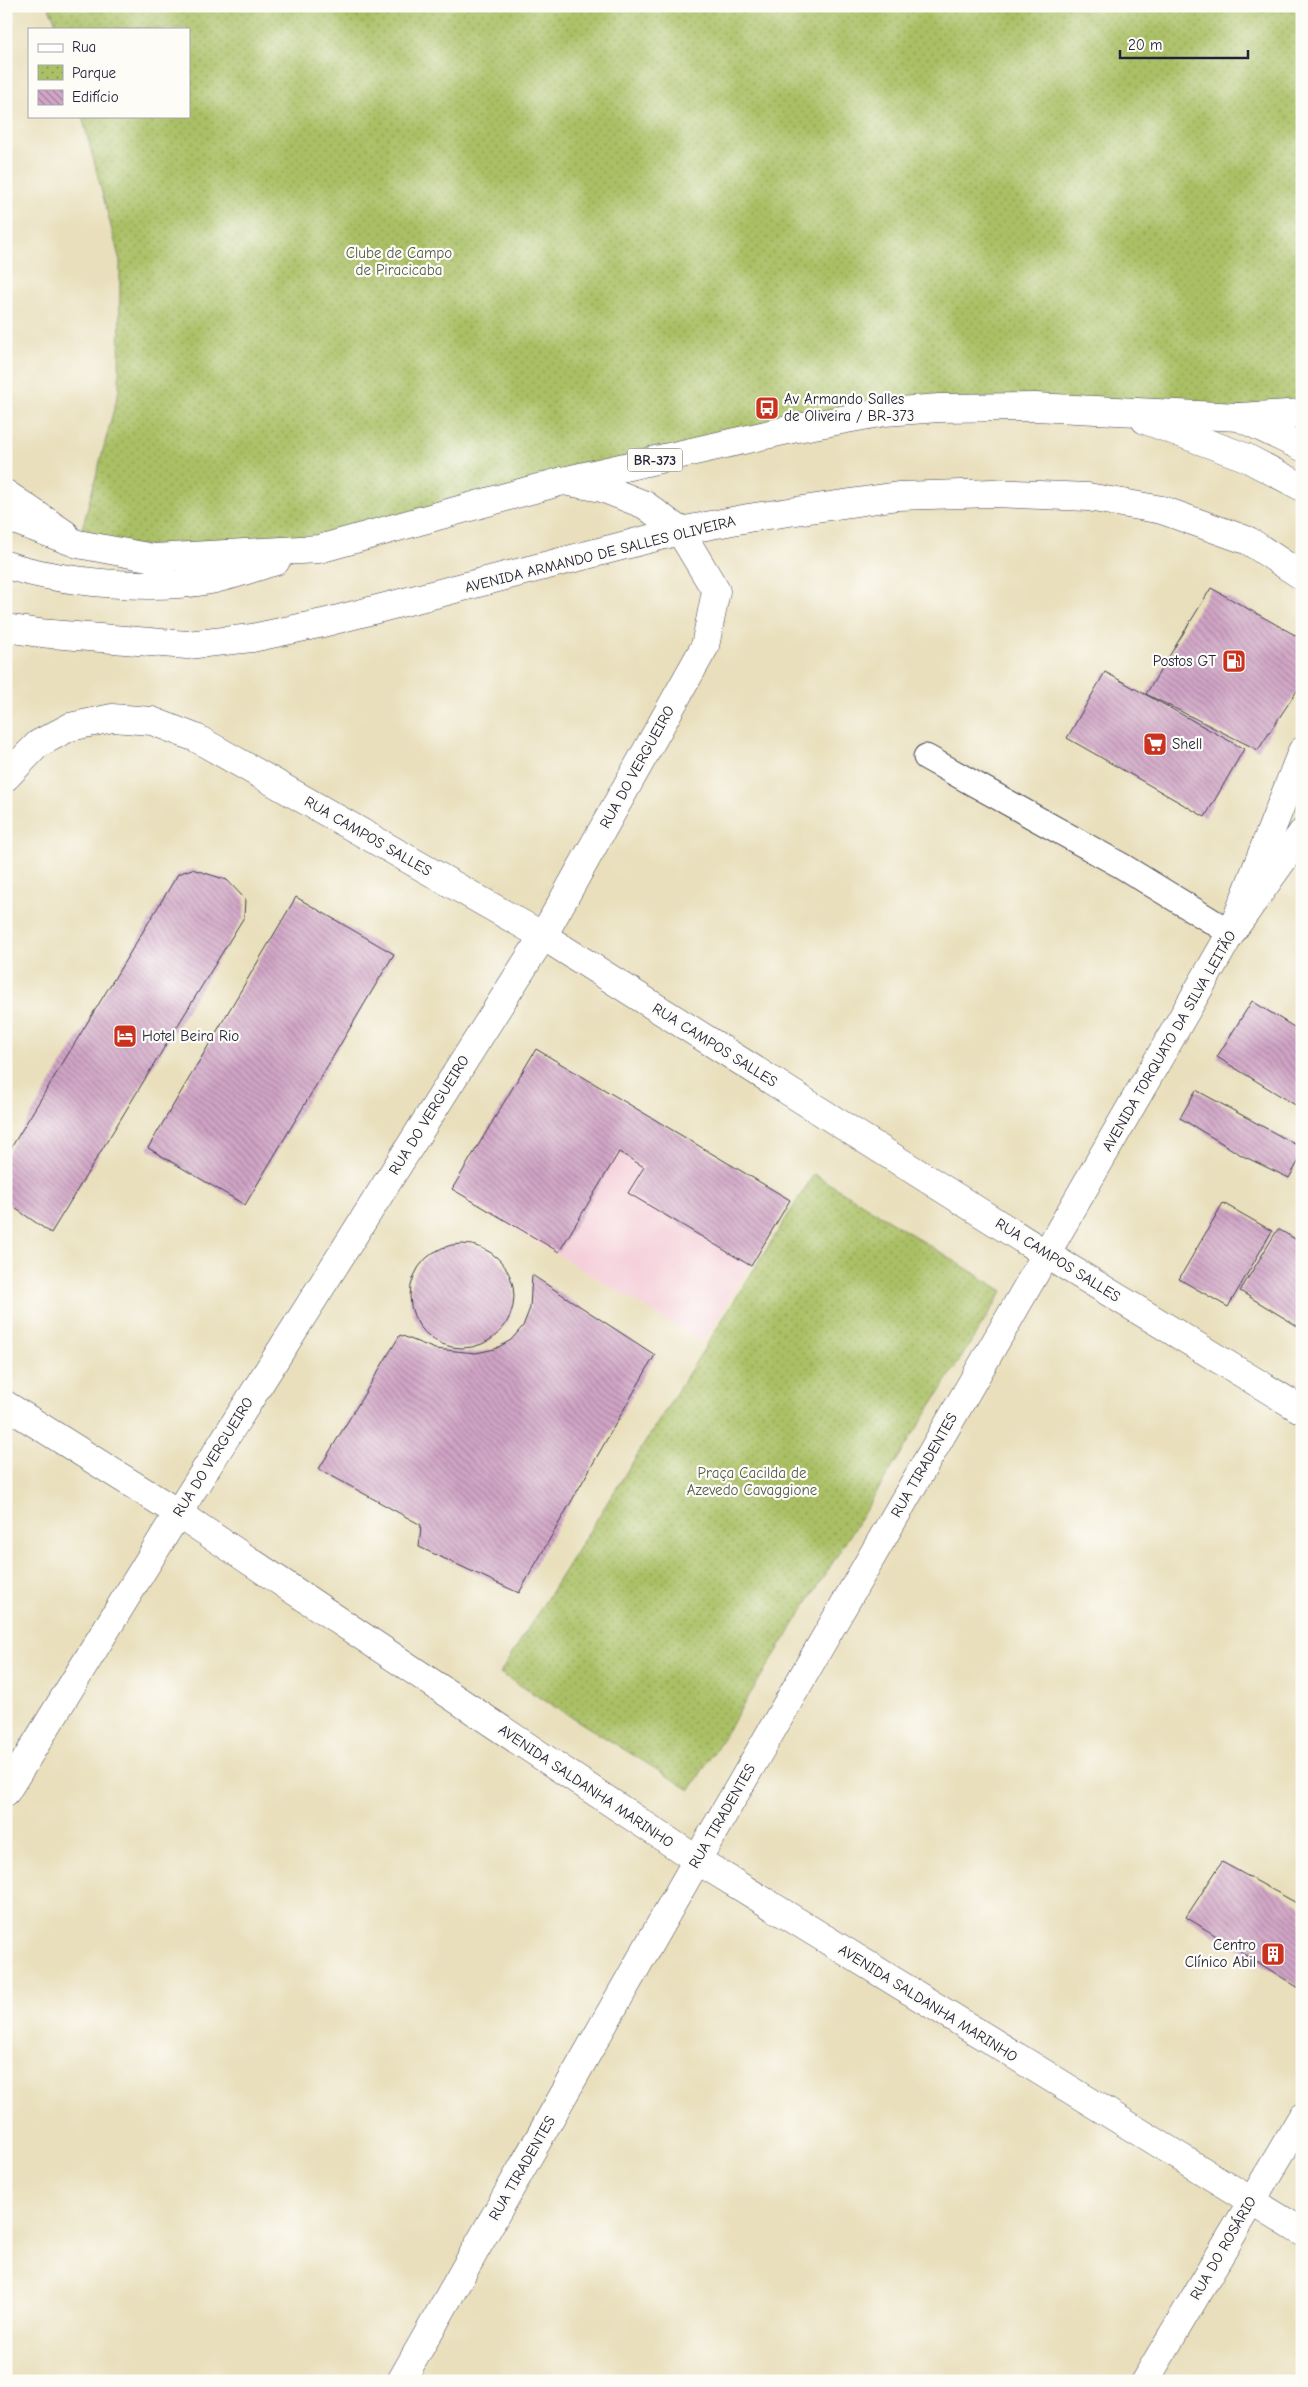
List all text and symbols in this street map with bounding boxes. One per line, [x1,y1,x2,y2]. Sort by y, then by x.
legend [28,28,190,118]
scale bar [1120,28,1248,60]
text: 20 m [1128,36,1162,54]
text: Rua [72,38,96,56]
text: Parque [72,64,117,82]
text: Edifício [72,88,119,106]
park label: Clube de Campo de Piracicaba [346,244,452,279]
place label: Av Armando Salles de Oliveira / BR-373 [784,390,914,425]
bus stop icon: Av Armando Salles de Oliveira / BR-373 [754,395,780,421]
road number: BR-373 [628,448,682,472]
street label: AVENIDA ARMANDO DE SALLES OLIVEIRA [463,512,738,596]
fuel station icon: Postos GT [1221,648,1247,674]
place label: Postos GT [1153,652,1216,670]
street label: RUA DO VERGUEIRO [596,702,678,832]
supermarket icon: Shell [1142,731,1168,757]
place label: Shell [1172,735,1202,753]
street label: RUA CAMPOS SALLES [301,792,435,880]
street label: AVENIDA TORQUATO DA SILVA LEITÃO [1098,927,1240,1155]
street label: RUA CAMPOS SALLES [649,999,781,1091]
hotel icon: Hotel Beira Rio [112,1023,138,1049]
place label: Hotel Beira Rio [142,1027,239,1045]
street label: RUA DO VERGUEIRO [385,1052,473,1178]
street label: RUA CAMPOS SALLES [992,1214,1124,1306]
street label: RUA DO VERGUEIRO [169,1394,257,1520]
street label: RUA TIRADENTES [887,1410,961,1520]
park label: Praça Cacilda de Azevedo Cavaggione [687,1464,818,1499]
street label: AVENIDA SALDANHA MARINHO [495,1720,677,1852]
street label: RUA TIRADENTES [685,1761,759,1871]
place label: Centro Clínico Abil [1185,1936,1256,1971]
street label: AVENIDA SALDANHA MARINHO [835,1940,1021,2066]
building icon: Centro Clínico Abil [1260,1941,1286,1967]
street label: RUA TIRADENTES [485,2113,559,2223]
street label: RUA DO ROSÁRIO [1185,2193,1260,2303]

